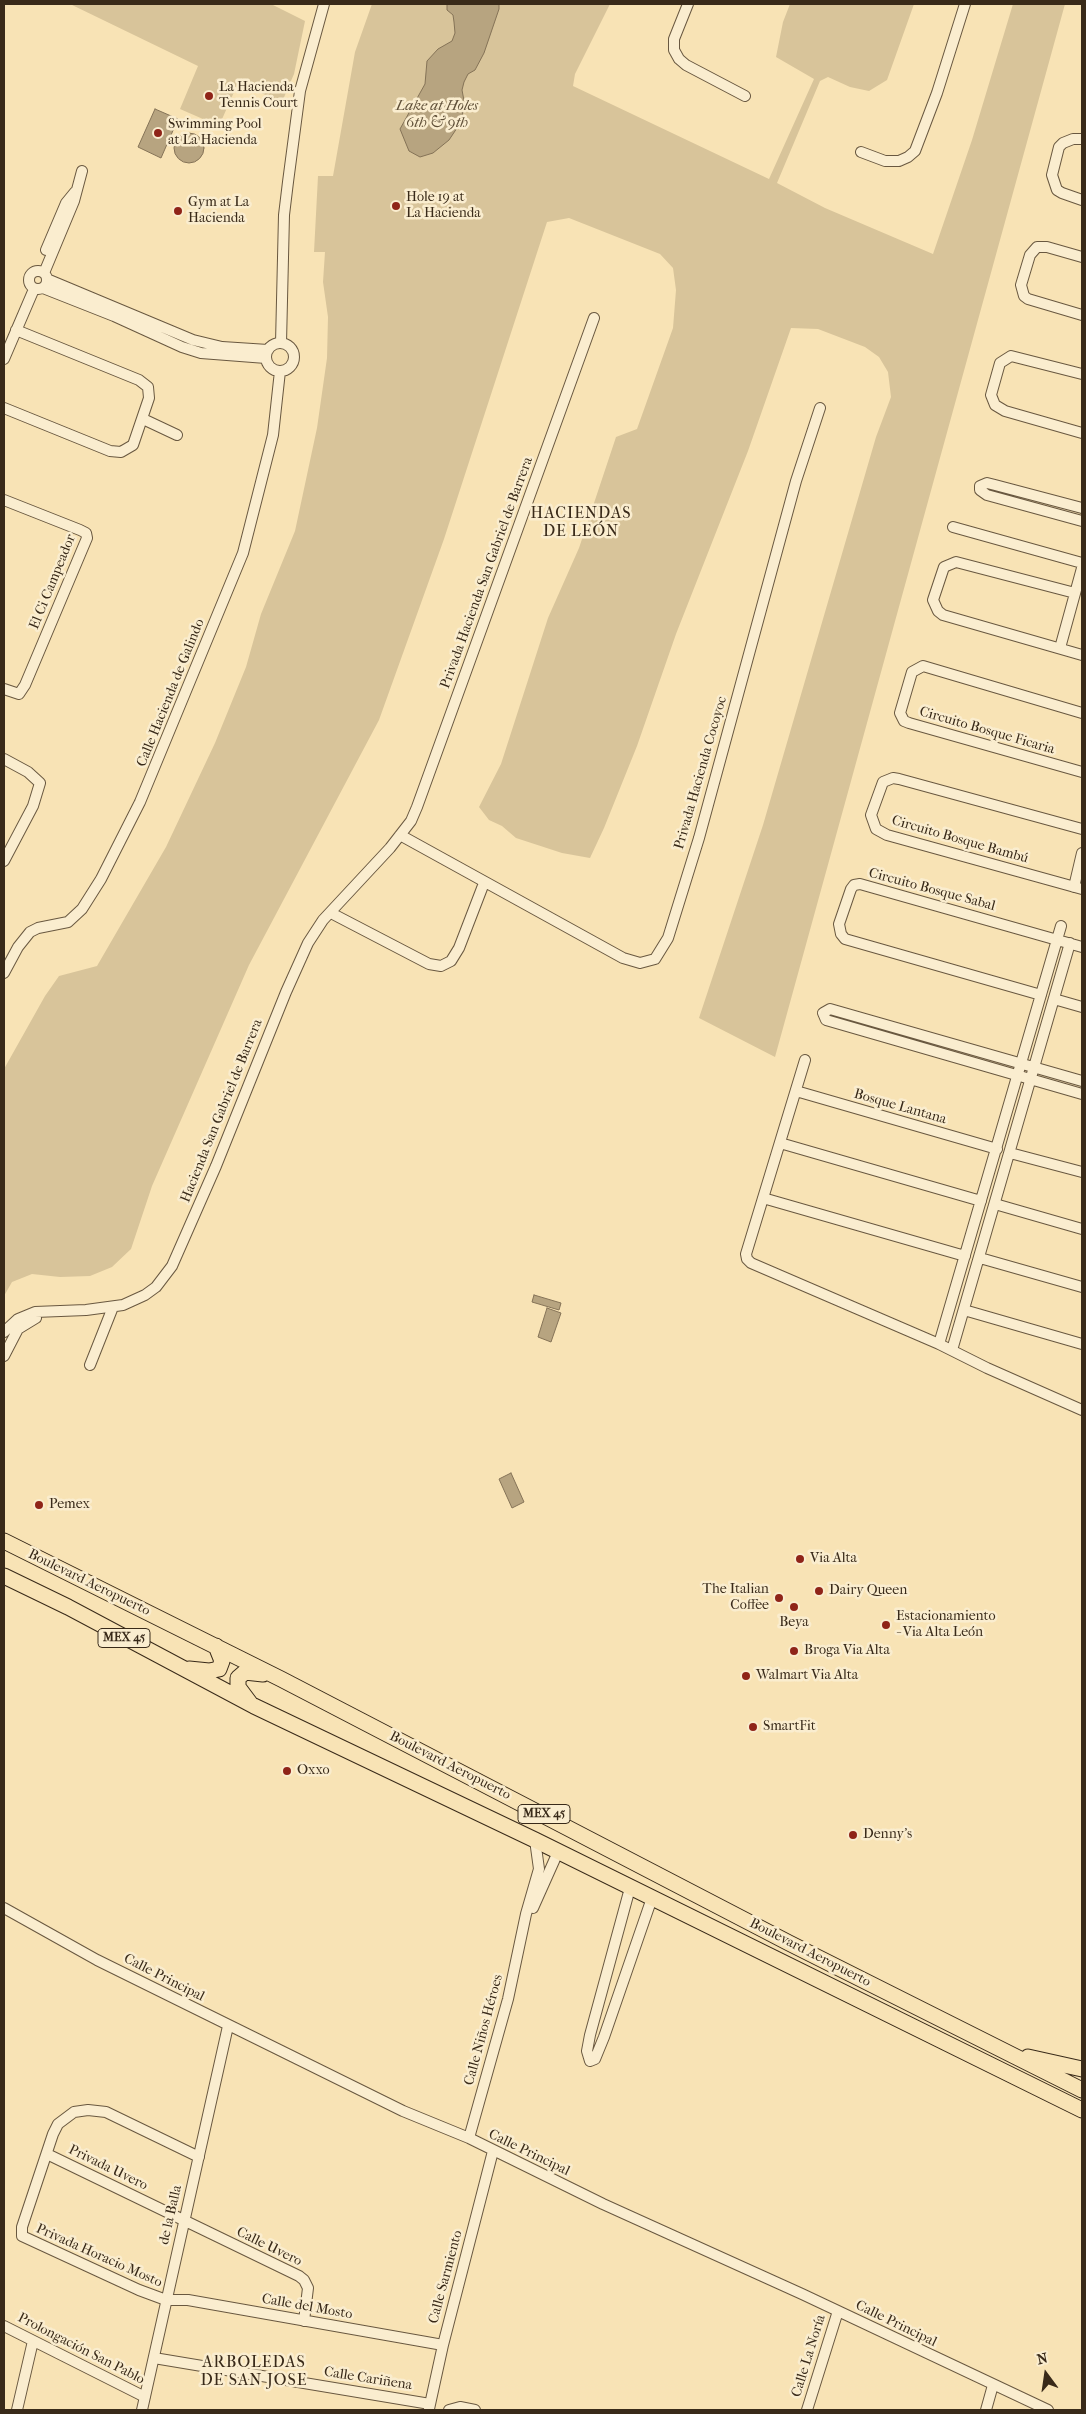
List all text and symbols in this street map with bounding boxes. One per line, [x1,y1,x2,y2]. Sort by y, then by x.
place label: La Hacienda Tennis Court [219,80,298,112]
marker: La Hacienda Tennis Court [203,90,215,102]
water label: Lake at Holes 6th & 9th [396,97,478,132]
place label: Swimming Pool at La Hacienda [168,117,262,150]
marker: Swimming Pool at La Hacienda [152,127,164,139]
place label: Hole 19 at La Hacienda [406,190,481,222]
place label: Gym at La Hacienda [188,195,249,228]
marker: Hole 19 at La Hacienda [390,200,402,212]
marker: Gym at La Hacienda [172,205,184,217]
street label: Privada Hacienda San Gabriel de Barrera [437,455,537,691]
district label: HACIENDAS DE LEÓN [529,504,633,542]
street label: El Ci Campeador [26,532,80,632]
street label: Calle Hacienda de Galindo [134,617,208,769]
street label: Privada Hacienda Cocoyoc [671,695,731,851]
street label: Circuito Bosque Ficaria [917,704,1057,758]
street label: Circuito Bosque Bambú [890,812,1030,868]
street label: Circuito Bosque Sabal [867,865,997,915]
street label: Hacienda San Gabriel de Barrera [177,1017,267,1205]
street label: Bosque Lantana [852,1086,948,1128]
place label: Pemex [49,1497,90,1513]
marker: Pemex [33,1499,45,1511]
street label: Boulevard Aeropuerto [25,1546,153,1620]
place label: Via Alta [810,1551,857,1567]
marker: Via Alta [794,1553,806,1565]
place label: The Italian Coffee [702,1582,769,1614]
place label: Dairy Queen [829,1583,907,1599]
marker: Dairy Queen [813,1585,825,1597]
marker: The Italian Coffee [773,1592,785,1604]
marker: Beya [788,1601,800,1613]
place label: Estacionamiento - Via Alta León [896,1609,996,1641]
place label: Beya [779,1615,809,1631]
marker: Estacionamiento - Via Alta León [880,1619,892,1631]
road number: MEX 45 [98,1629,150,1648]
place label: Broga Via Alta [804,1643,890,1659]
marker: Broga Via Alta [788,1645,800,1657]
place label: Walmart Via Alta [756,1668,858,1684]
marker: Walmart Via Alta [740,1670,752,1682]
place label: SmartFit [763,1719,816,1735]
marker: SmartFit [747,1721,759,1733]
street label: Boulevard Aeropuerto [387,1728,513,1804]
place label: Oxxo [297,1763,330,1779]
marker: Oxxo [281,1765,293,1777]
road number: MEX 45 [518,1805,570,1824]
place label: Denny's [863,1827,912,1843]
marker: Denny's [847,1829,859,1841]
street label: Boulevard Aeropuerto [747,1915,873,1991]
street label: Calle Principal [121,1950,207,2006]
street label: Calle Niños Héroes [461,1973,507,2087]
street label: Calle Principal [486,2126,572,2180]
street label: Privada Uvero [66,2142,150,2194]
street label: de la Balla [156,2184,186,2246]
street label: Privada Horacio Mosto [33,2221,165,2291]
street label: Calle Uvero [233,2224,305,2270]
street label: Calle Sarmiento [425,2229,467,2325]
street label: Calle del Mosto [260,2291,354,2323]
street label: Calle Principal [853,2297,939,2351]
street label: Prolongación San Pablo [15,2310,147,2388]
street label: Calle La Noría [788,2313,830,2399]
north arrow [1021,2349,1071,2399]
text: N [1035,2349,1049,2368]
district label: ARBOLEDAS DE SAN JOSE [199,2353,309,2391]
street label: Calle Cariñena [323,2364,413,2394]

